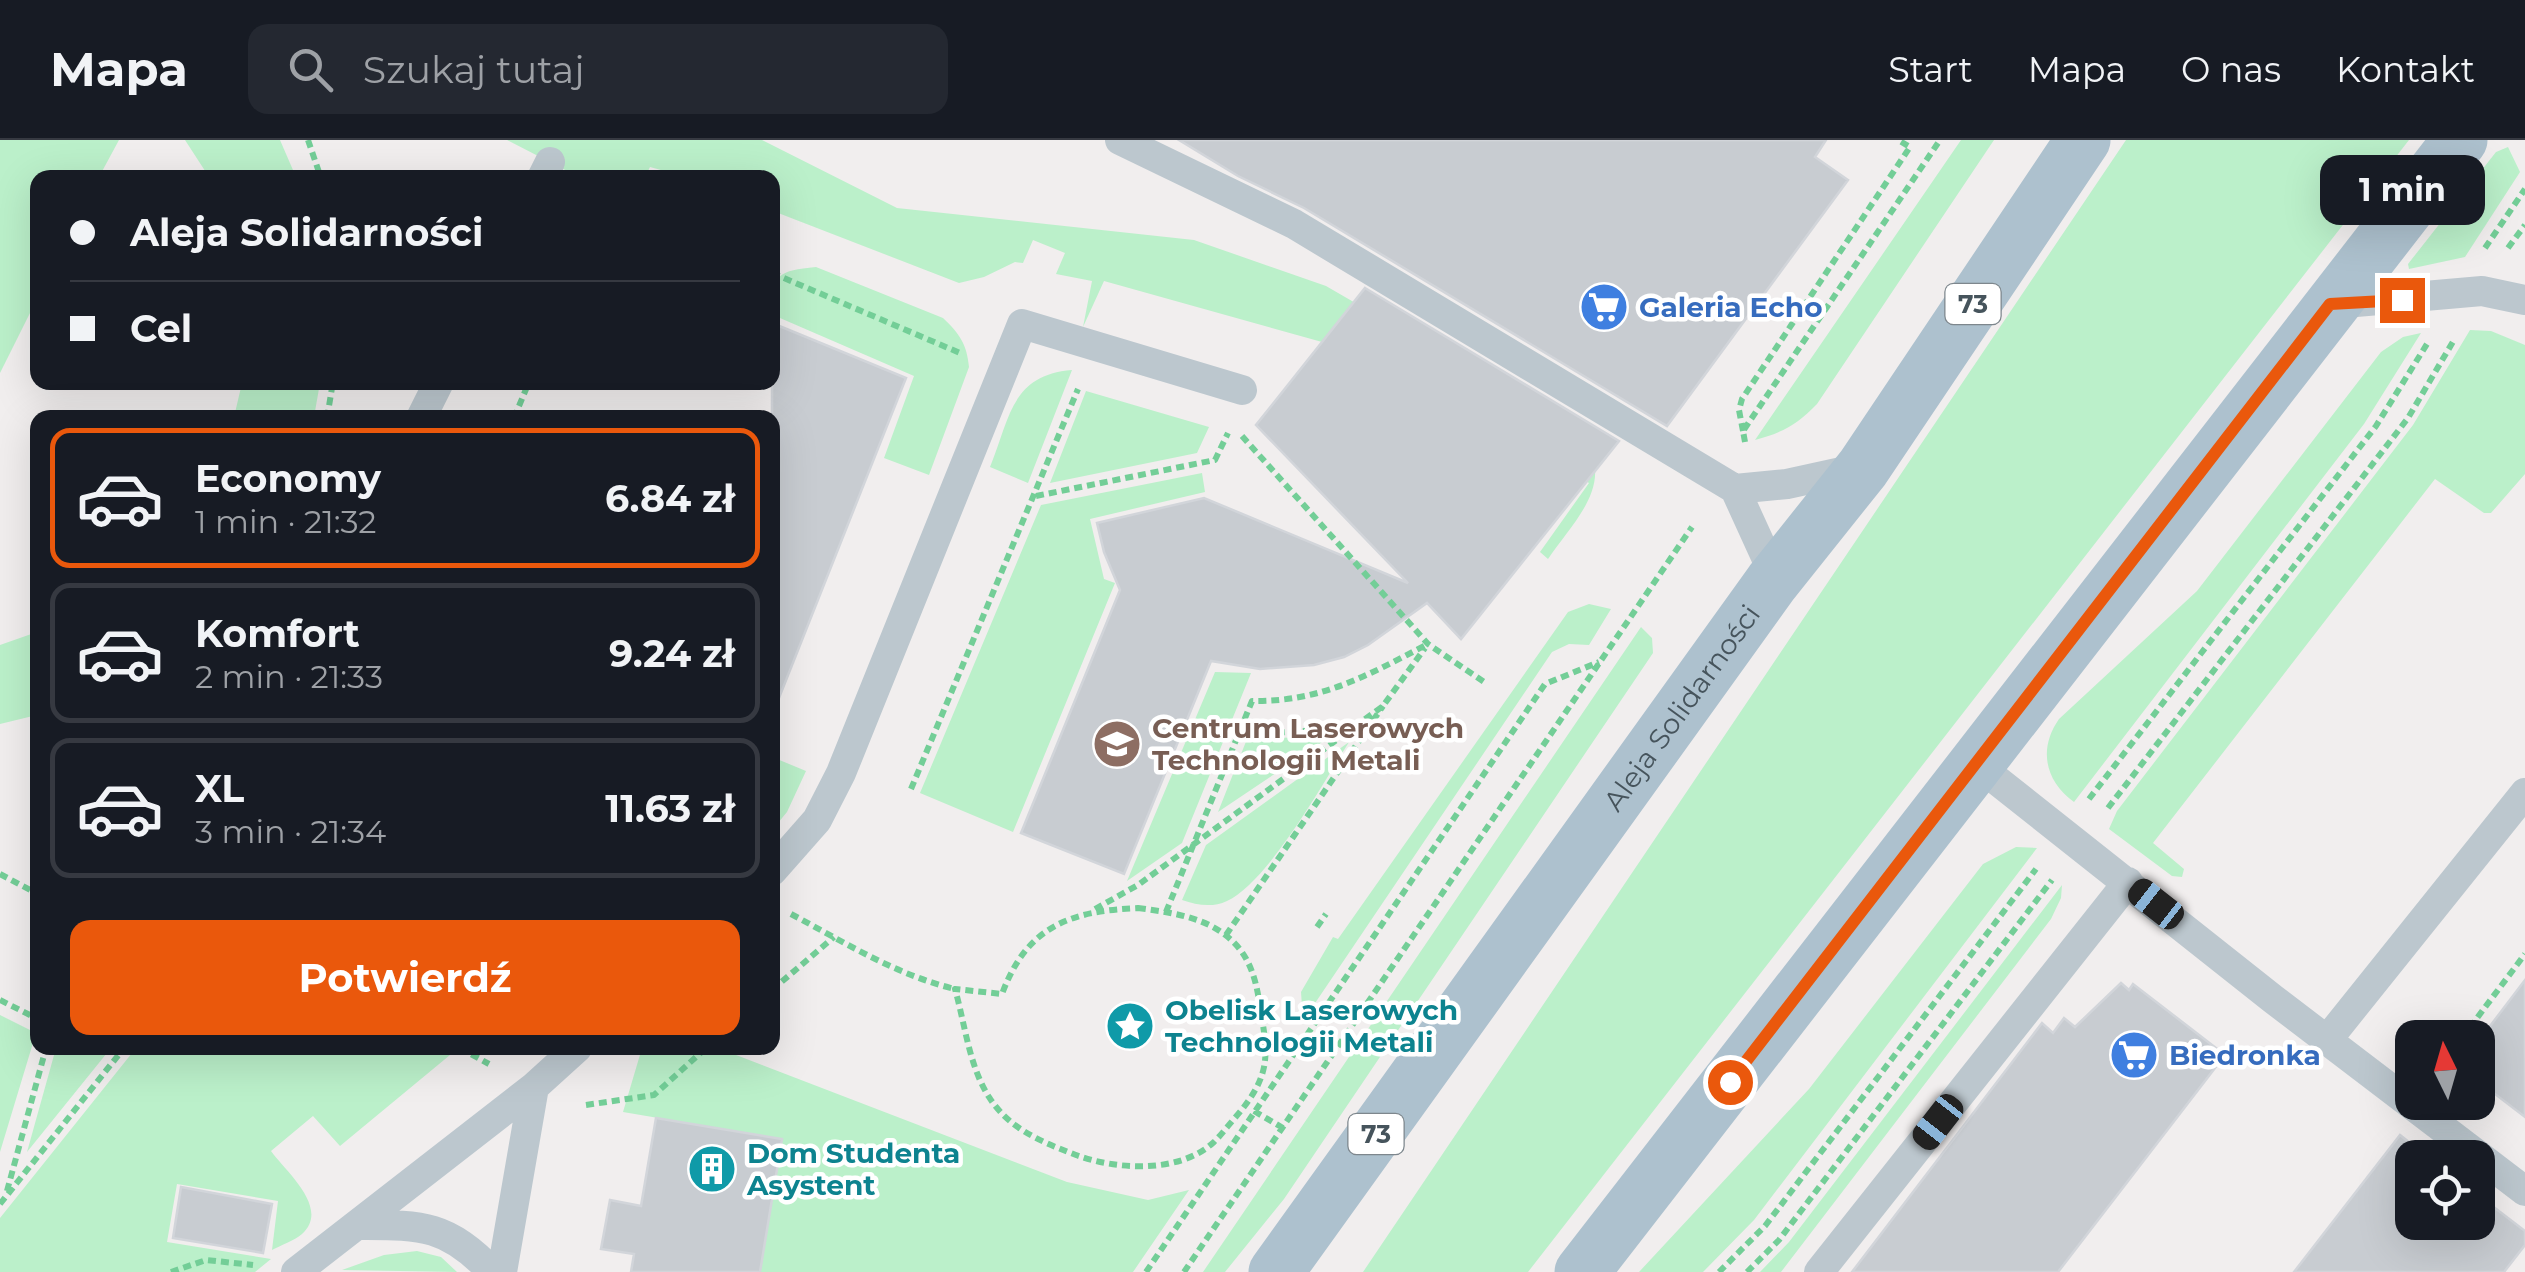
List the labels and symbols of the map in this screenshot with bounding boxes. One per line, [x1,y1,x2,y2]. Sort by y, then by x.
callout: 1 min [2320,155,2484,225]
route end [2380,278,2425,323]
supermarket icon: Galeria Echo [1578,281,1630,333]
road number: 73 [1946,284,2000,324]
place label: Galeria Echo [1639,290,1823,324]
street label: Aleja Solidarności [1596,598,1767,817]
place label: Centrum Laserowych Technologii Metali [1152,711,1464,777]
school or university icon: Centrum Laserowych Technologii Metali [1091,718,1143,770]
car [2123,874,2189,934]
place label: Obelisk Laserowych Technologii Metali [1165,993,1458,1059]
place icon: Obelisk Laserowych Technologii Metali [1104,1000,1156,1052]
north arrow [2395,1020,2495,1120]
supermarket icon: Biedronka [2108,1029,2160,1081]
place label: Biedronka [2169,1038,2321,1072]
route start [1708,1060,1753,1105]
car [1908,1089,1968,1155]
road number: 73 [1348,1114,1404,1154]
place label: Dom Studenta Asystent [746,1136,960,1202]
building icon: Dom Studenta Asystent [686,1143,738,1195]

